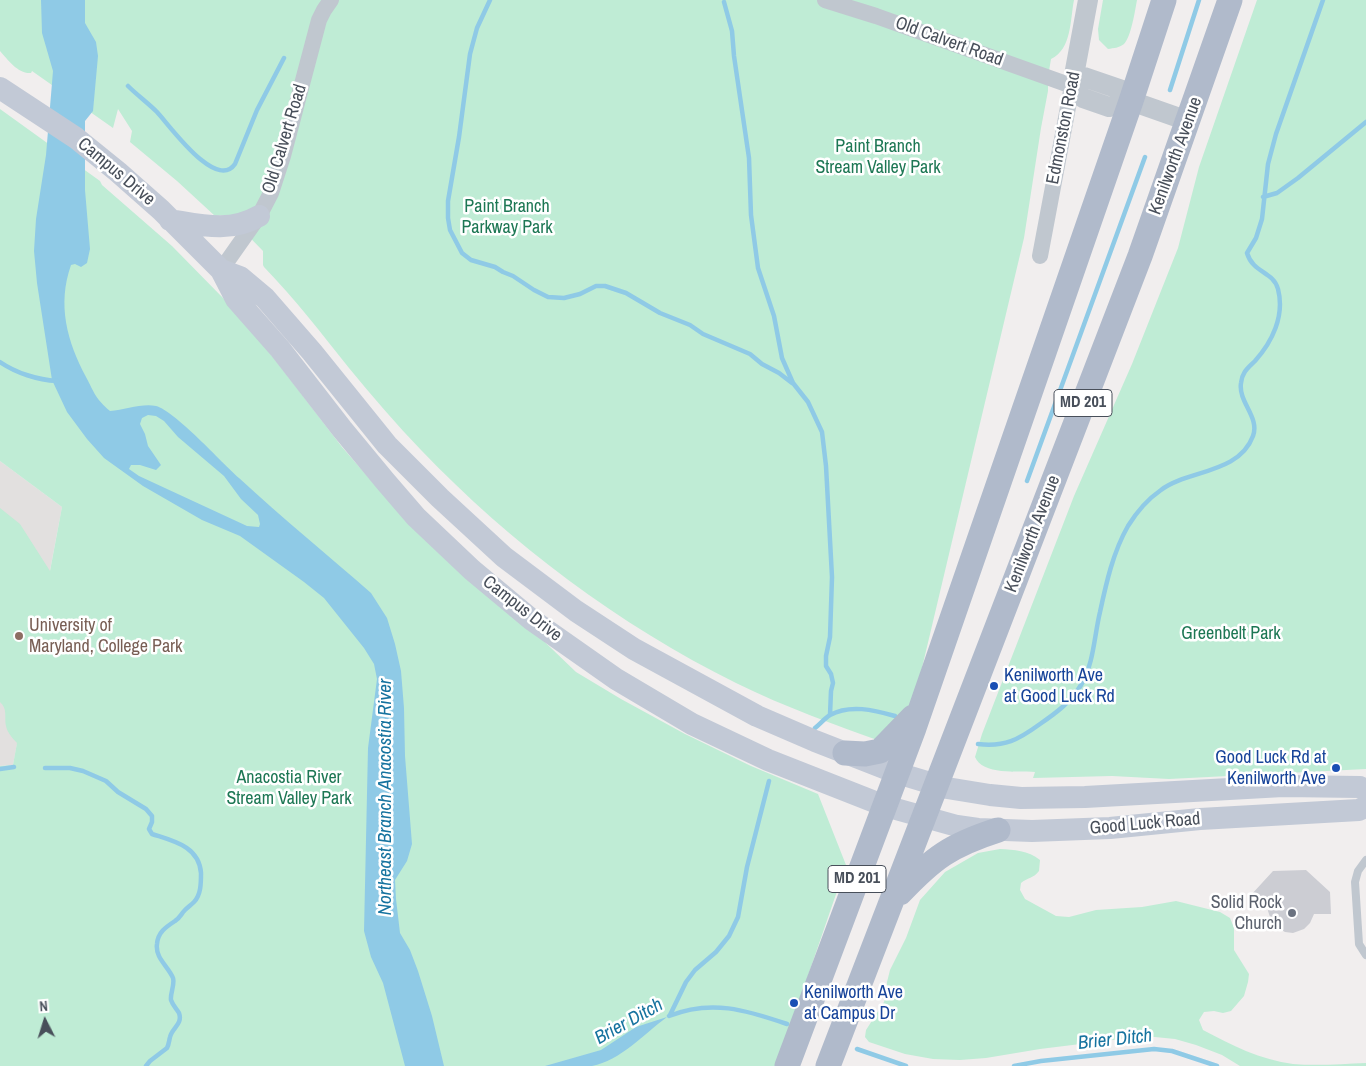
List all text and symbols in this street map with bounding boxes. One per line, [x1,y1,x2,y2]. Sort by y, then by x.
street label: Old Calvert Road [892,12,1006,72]
street label: Edmonston Road [1043,70,1085,186]
street label: Old Calvert Road [258,82,312,196]
street label: Kenilworth Avenue [1145,94,1207,218]
street label: Campus Drive [73,133,159,211]
park label: Paint Branch Stream Valley Park [815,136,941,178]
park label: Paint Branch Parkway Park [461,196,553,238]
road number: MD 201 [1054,389,1112,416]
street label: Kenilworth Avenue [1001,472,1065,596]
street label: Campus Drive [478,571,566,647]
place label: University of Maryland, College Park [29,615,182,658]
park label: Greenbelt Park [1181,623,1281,645]
marker: University of Maryland, College Park [13,630,25,642]
place label: Kenilworth Ave at Good Luck Rd [1004,665,1115,708]
water label: Northeast Branch Anacostia River [375,679,397,915]
marker: Kenilworth Ave at Good Luck Rd [988,680,1000,692]
place label: Good Luck Rd at Kenilworth Ave [1215,747,1326,790]
marker: Good Luck Rd at Kenilworth Ave [1330,762,1342,774]
park label: Anacostia River Stream Valley Park [226,767,352,810]
street label: Good Luck Road [1089,808,1201,840]
road number: MD 201 [828,866,886,892]
place label: Solid Rock Church [1211,892,1282,934]
marker: Solid Rock Church [1286,907,1298,919]
place label: Kenilworth Ave at Campus Dr [804,982,903,1024]
water label: Brier Ditch [591,994,667,1050]
north arrow [20,996,70,1046]
text: N [39,997,49,1015]
marker: Kenilworth Ave at Campus Dr [788,997,800,1009]
water label: Brier Ditch [1077,1025,1153,1055]

